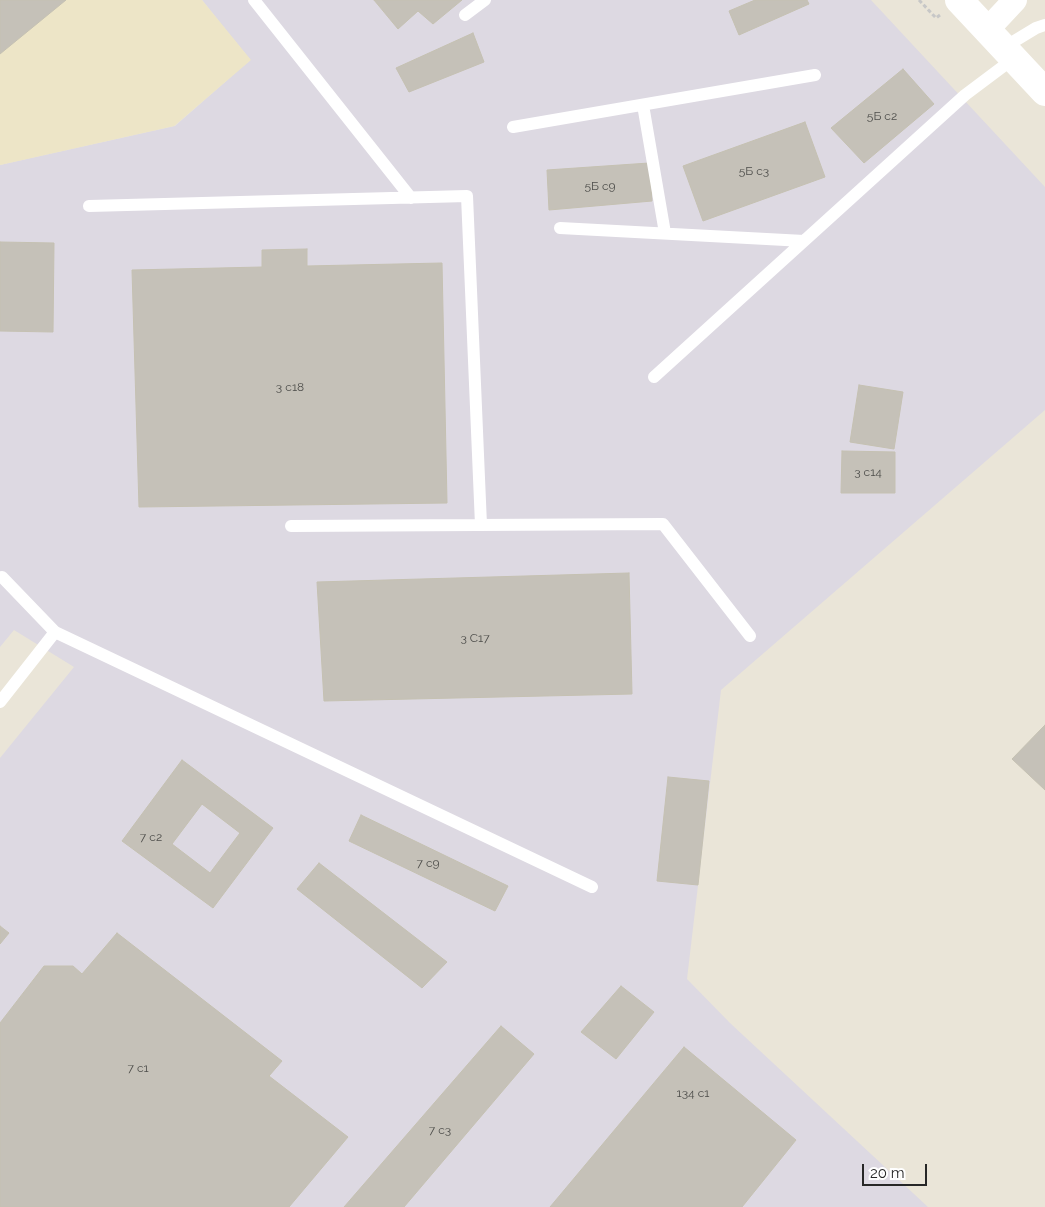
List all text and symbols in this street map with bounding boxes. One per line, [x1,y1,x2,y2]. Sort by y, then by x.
house number: 5Б с2 [867,109,897,123]
house number: 5Б с3 [739,164,769,178]
house number: 5Б с9 [584,179,616,193]
house number: 3 с18 [276,380,304,394]
house number: 3 с14 [854,465,882,479]
house number: 3 С17 [460,631,490,645]
house number: 7 с2 [140,830,162,844]
house number: 7 с9 [416,856,440,870]
house number: 7 с1 [127,1061,149,1075]
house number: 134 с1 [677,1086,709,1100]
house number: 7 с3 [429,1123,451,1137]
scale bar [865,1154,930,1186]
text: 20 m [870,1164,905,1182]

